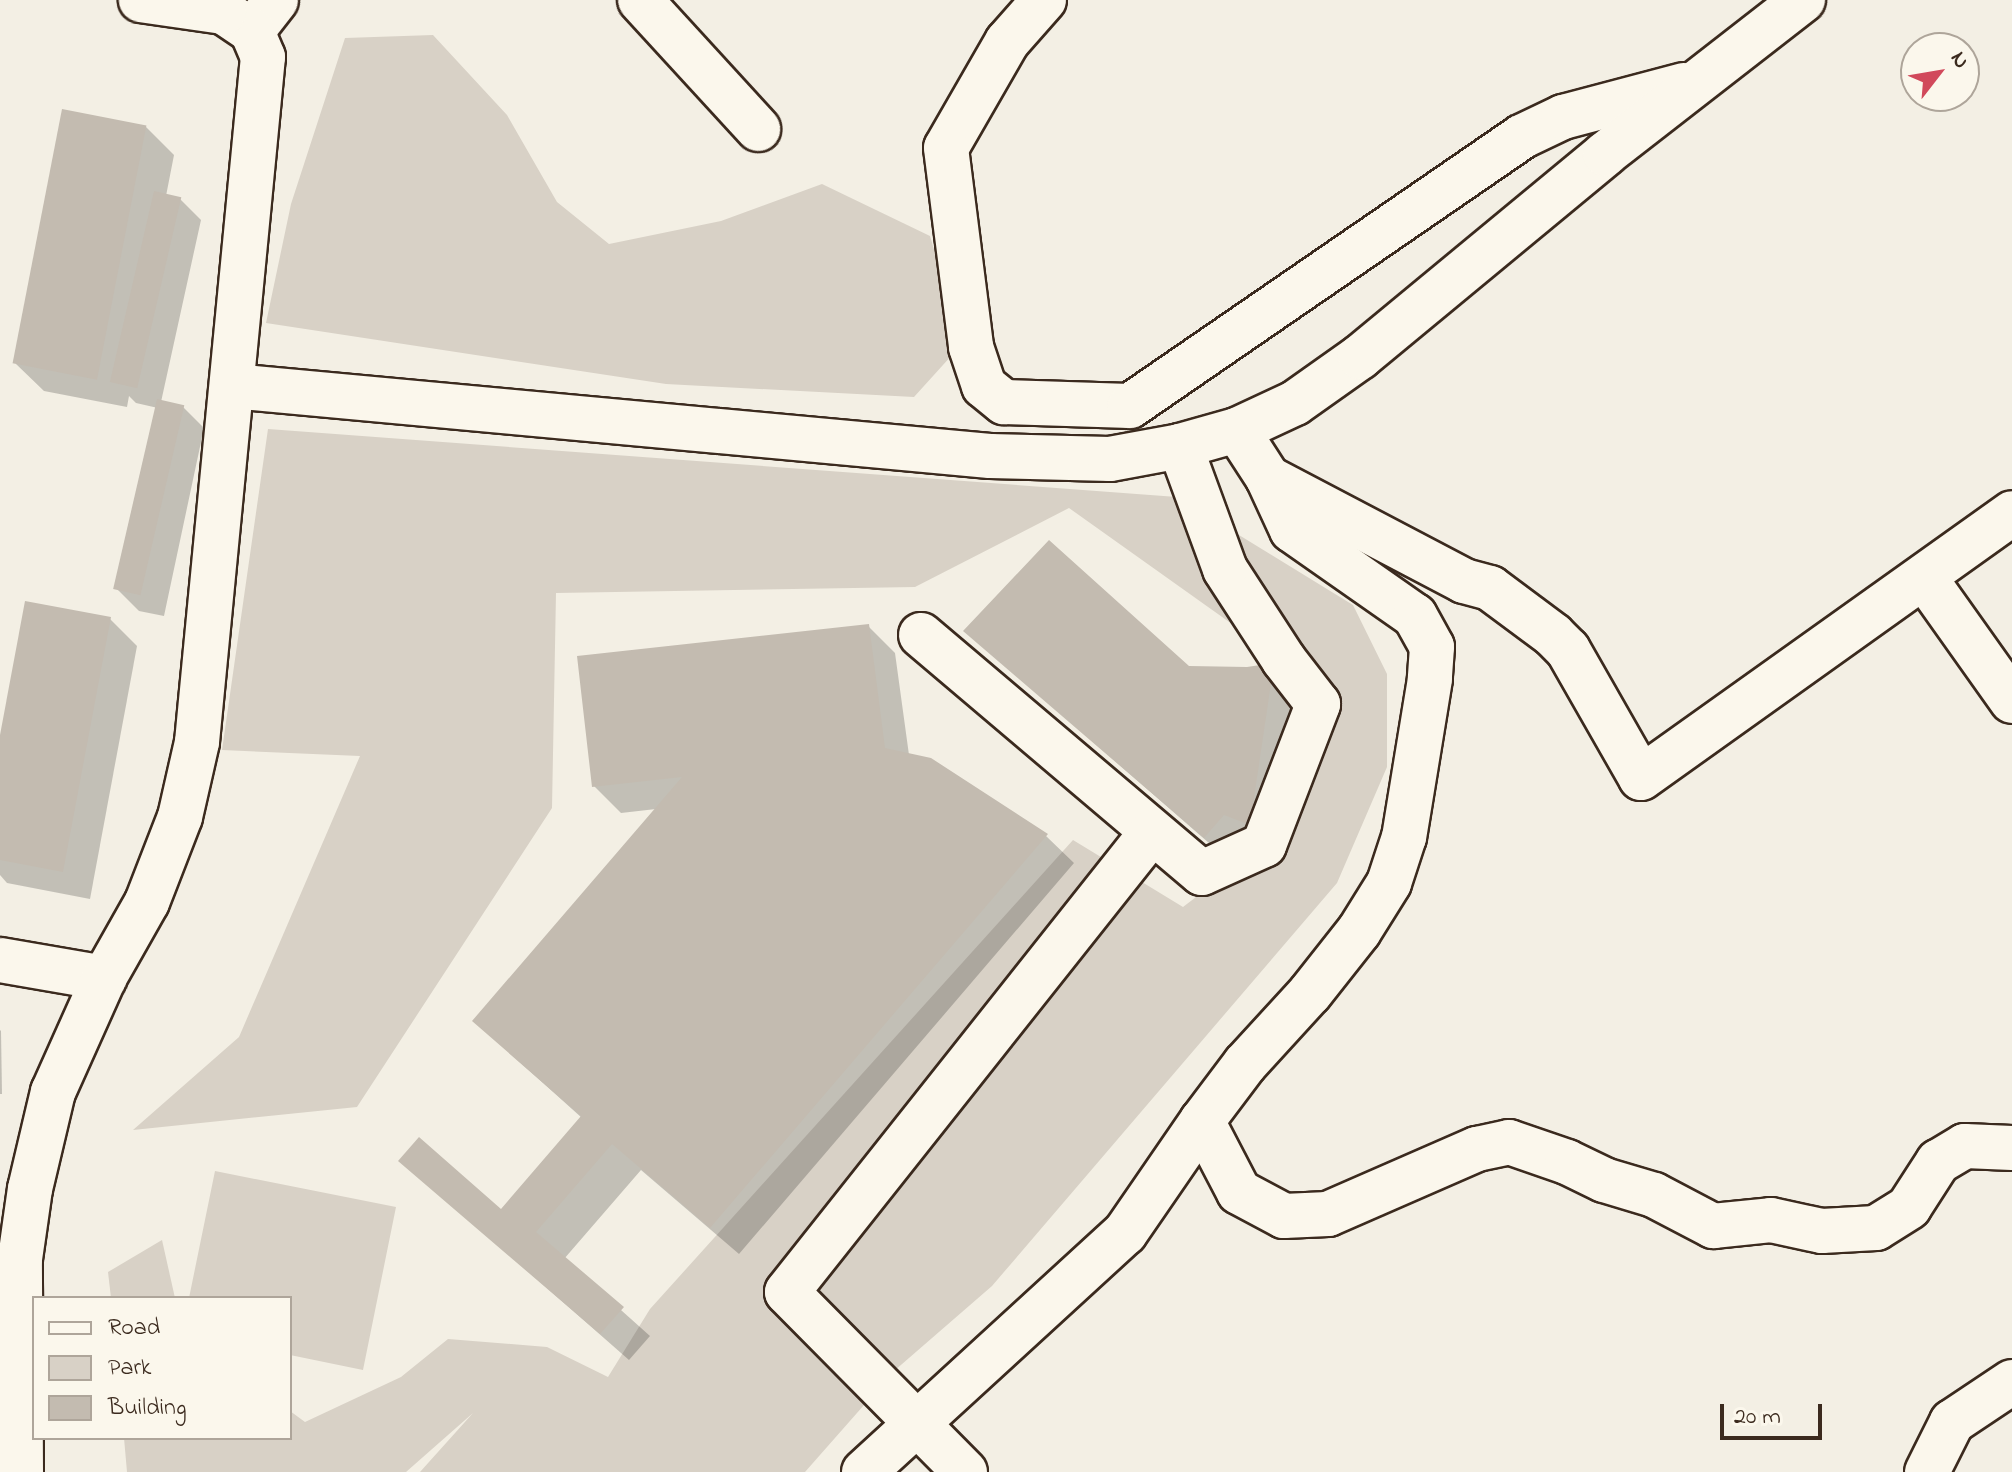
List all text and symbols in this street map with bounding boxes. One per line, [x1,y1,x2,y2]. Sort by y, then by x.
north arrow [1900,32,1980,112]
text: N [1941,46,1976,75]
legend [32,1296,292,1440]
text: Road [108,1311,160,1346]
text: Park [108,1351,151,1386]
scale bar [1724,1388,1826,1438]
text: Building [108,1391,187,1426]
text: 20 m [1734,1400,1781,1435]

